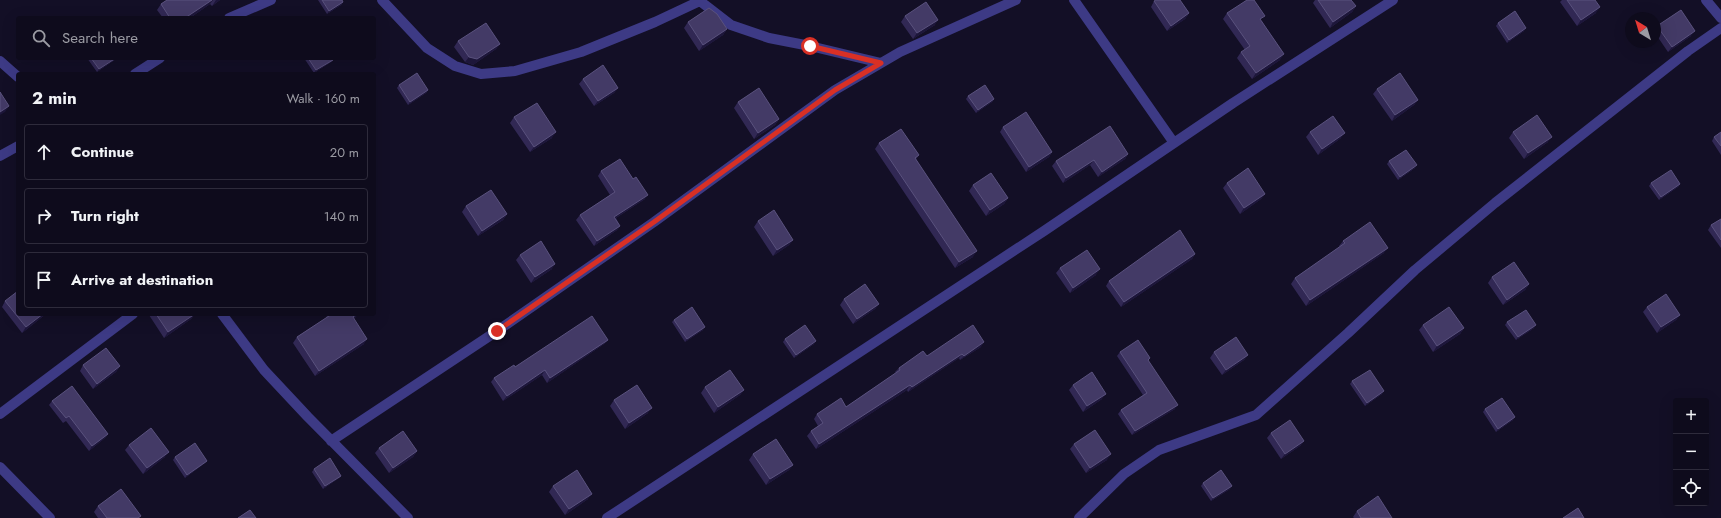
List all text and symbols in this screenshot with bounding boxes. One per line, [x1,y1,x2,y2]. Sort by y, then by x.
north arrow [1625,12,1661,48]
search box [16,16,376,60]
icon: search [30,27,52,49]
text: Search here [62,27,138,49]
route start [801,37,819,55]
text: 2 min [32,86,77,110]
text: Walk · 160 m [287,89,360,108]
icon: ahead [33,141,55,163]
text: Continue [71,141,134,163]
text: 20 m [330,143,359,162]
icon: right [33,205,55,227]
text: Turn right [71,205,139,227]
text: 140 m [324,207,359,226]
icon: arrive [33,269,55,291]
text: Arrive at destination [71,269,213,291]
route end [488,322,506,340]
map controls [1673,398,1709,506]
button: + [1673,398,1709,434]
button: − [1673,434,1709,470]
button: locate [1673,470,1709,506]

